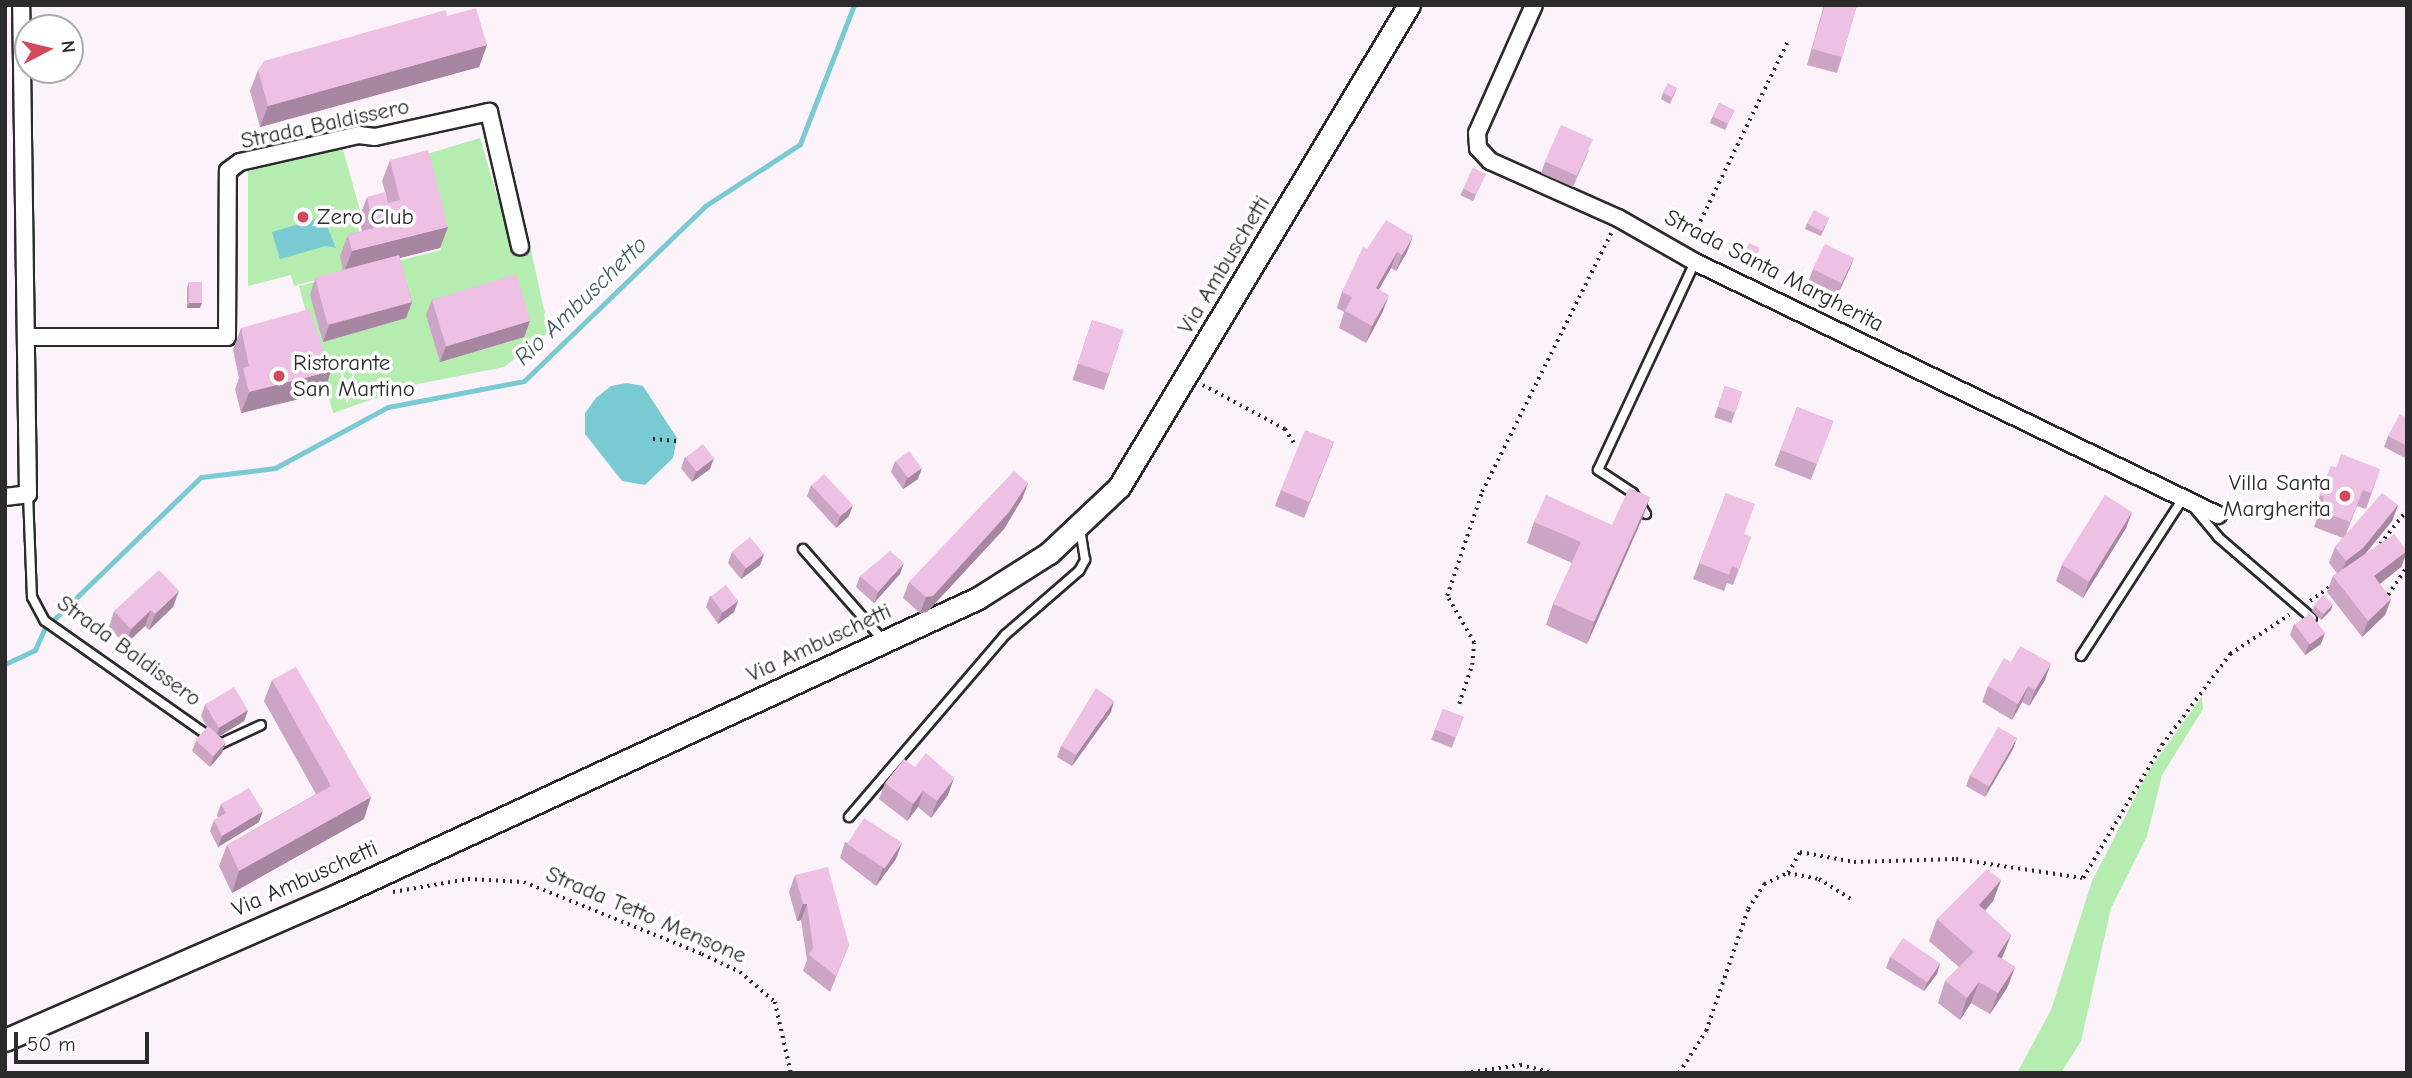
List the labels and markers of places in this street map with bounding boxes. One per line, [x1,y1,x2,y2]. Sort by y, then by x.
place label: Zero Club [317,203,414,231]
marker: Zero Club [295,209,311,225]
place label: Ristorante San Martino [293,349,415,403]
marker: Ristorante San Martino [271,368,287,384]
place label: Villa Santa Margherita [2223,469,2331,523]
marker: Villa Santa Margherita [2337,488,2353,504]

